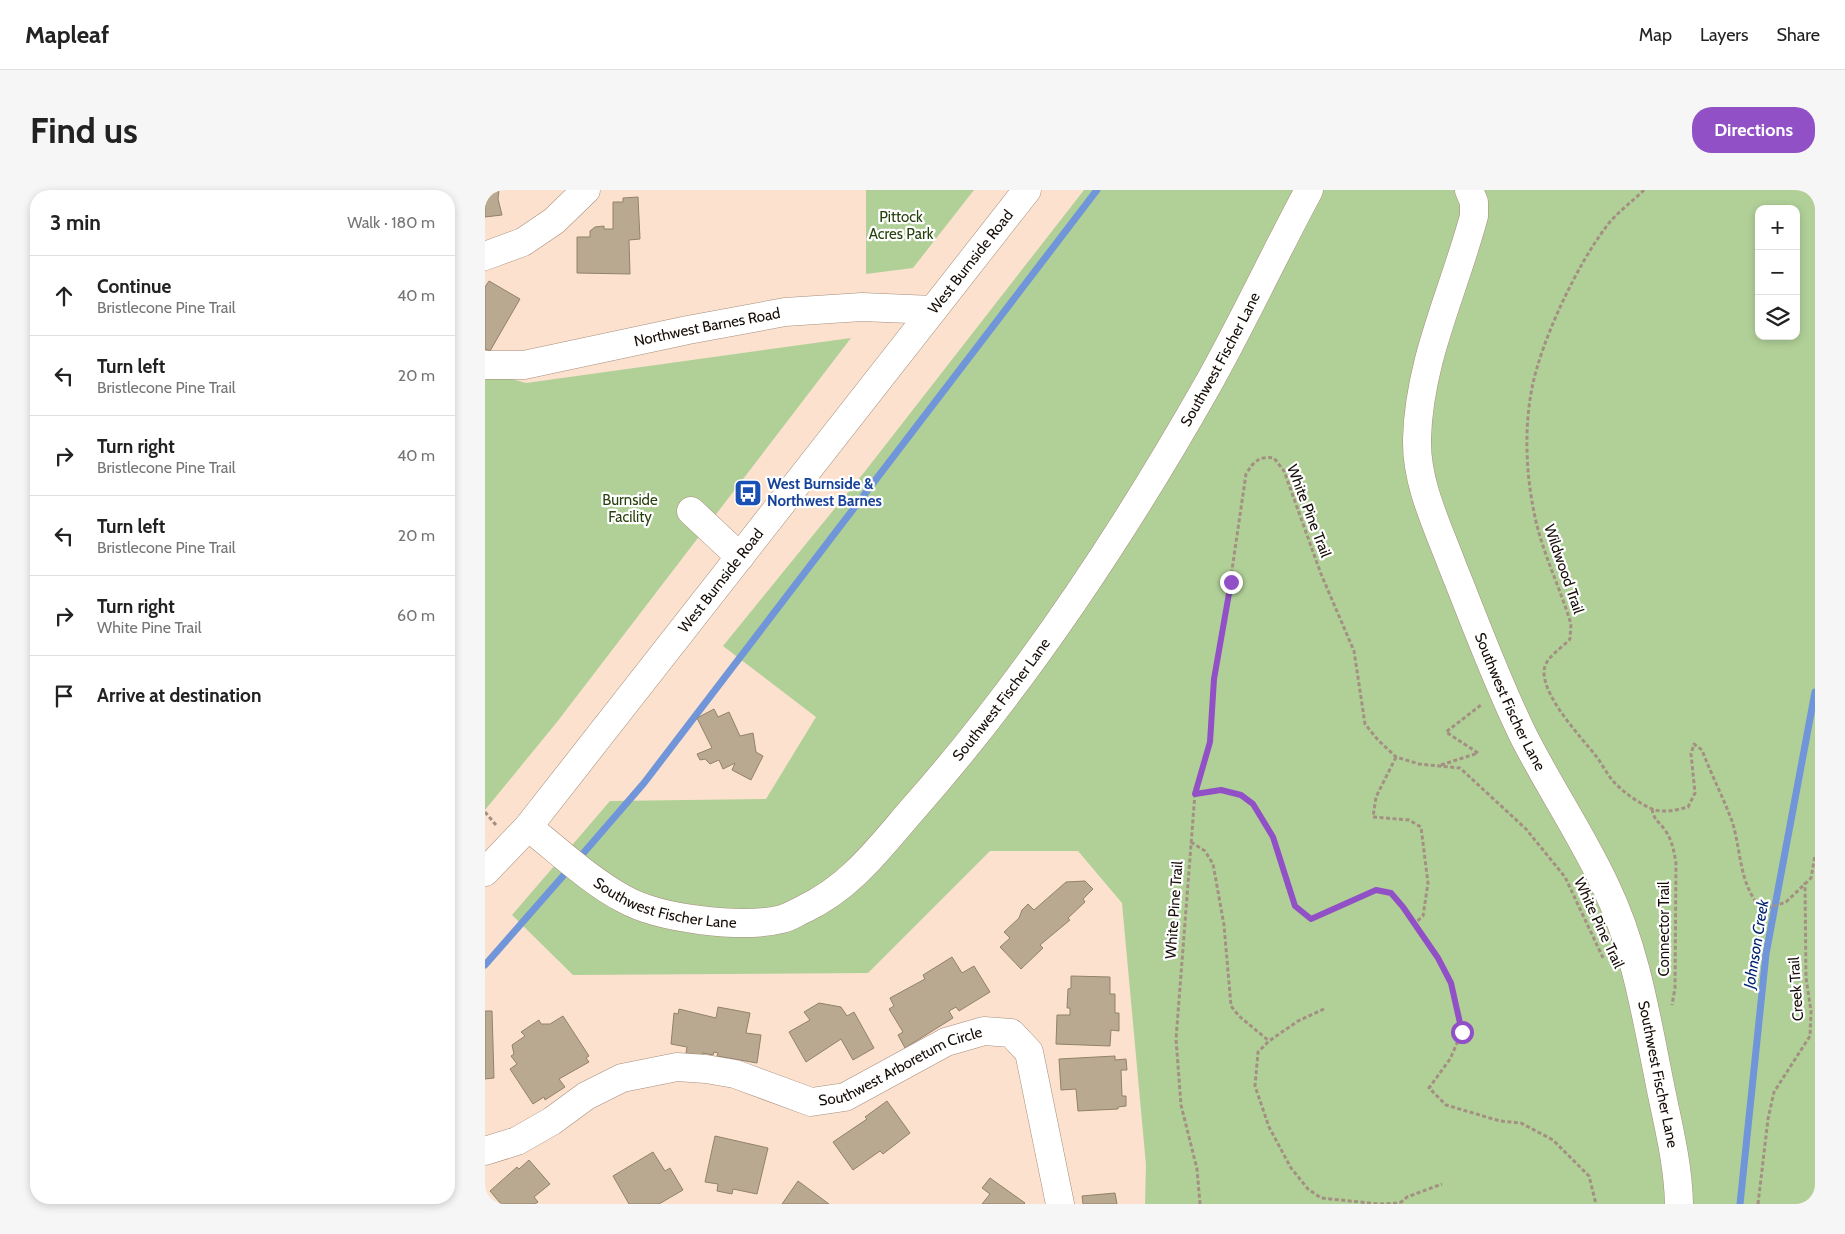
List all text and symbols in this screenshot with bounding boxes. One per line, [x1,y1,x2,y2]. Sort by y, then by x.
text: Mapleaf [25,20,109,49]
text: Map [1639,24,1672,46]
text: Layers [1700,24,1749,46]
text: Share [1777,24,1820,46]
button: Directions [1692,107,1815,153]
text: Find us [30,109,138,152]
map controls [1755,205,1800,340]
button: + [1755,205,1800,250]
street label: West Burnside Road [924,206,1017,318]
park label: Pittock Acres Park [869,208,934,243]
text: 3 min [50,210,101,235]
text: Walk · 180 m [347,213,435,232]
button: − [1755,250,1800,295]
text: Continue [97,275,171,298]
icon: ahead [50,282,78,310]
text: 40 m [397,286,435,305]
street label: Southwest Fischer Lane [1177,289,1264,430]
button: layers [1755,295,1800,340]
text: Bristlecone Pine Trail [97,298,236,317]
street label: Northwest Barnes Road [632,304,782,350]
text: Turn left [97,355,165,378]
icon: left [50,362,78,390]
text: 20 m [398,366,435,385]
text: Bristlecone Pine Trail [97,378,236,397]
text: Turn right [97,435,175,458]
icon: right [50,442,78,470]
text: 40 m [397,446,435,465]
text: Bristlecone Pine Trail [97,458,236,477]
street label: White Pine Trail [1283,462,1335,560]
place label: West Burnside & Northwest Barnes [767,475,882,510]
bus stop icon: West Burnside & Northwest Barnes [733,478,763,508]
park label: Burnside Facility [602,491,658,526]
text: Turn left [97,515,165,538]
icon: left [50,522,78,550]
street label: Wildwood Trail [1540,522,1588,616]
street label: West Burnside Road [675,525,767,636]
text: 20 m [398,526,435,545]
text: Bristlecone Pine Trail [97,538,236,557]
route end [1220,571,1243,594]
text: Turn right [97,595,175,618]
icon: right [50,602,78,630]
text: 60 m [397,606,435,625]
text: White Pine Trail [97,618,201,637]
street label: Southwest Fischer Lane [1471,630,1549,774]
street label: Southwest Fischer Lane [949,634,1054,765]
icon: arrive [50,682,78,710]
text: Arrive at destination [97,684,261,707]
street label: White Pine Trail [1162,860,1186,959]
street label: Southwest Fischer Lane [590,873,737,932]
street label: White Pine Trail [1570,875,1628,972]
street label: Connector Trail [1655,881,1673,977]
water label: Johnson Creek [1739,897,1773,992]
street label: Creek Trail [1785,956,1807,1022]
street label: Southwest Fischer Lane [1634,999,1682,1150]
route start [1451,1021,1474,1044]
street label: Southwest Arboretum Circle [817,1023,985,1110]

